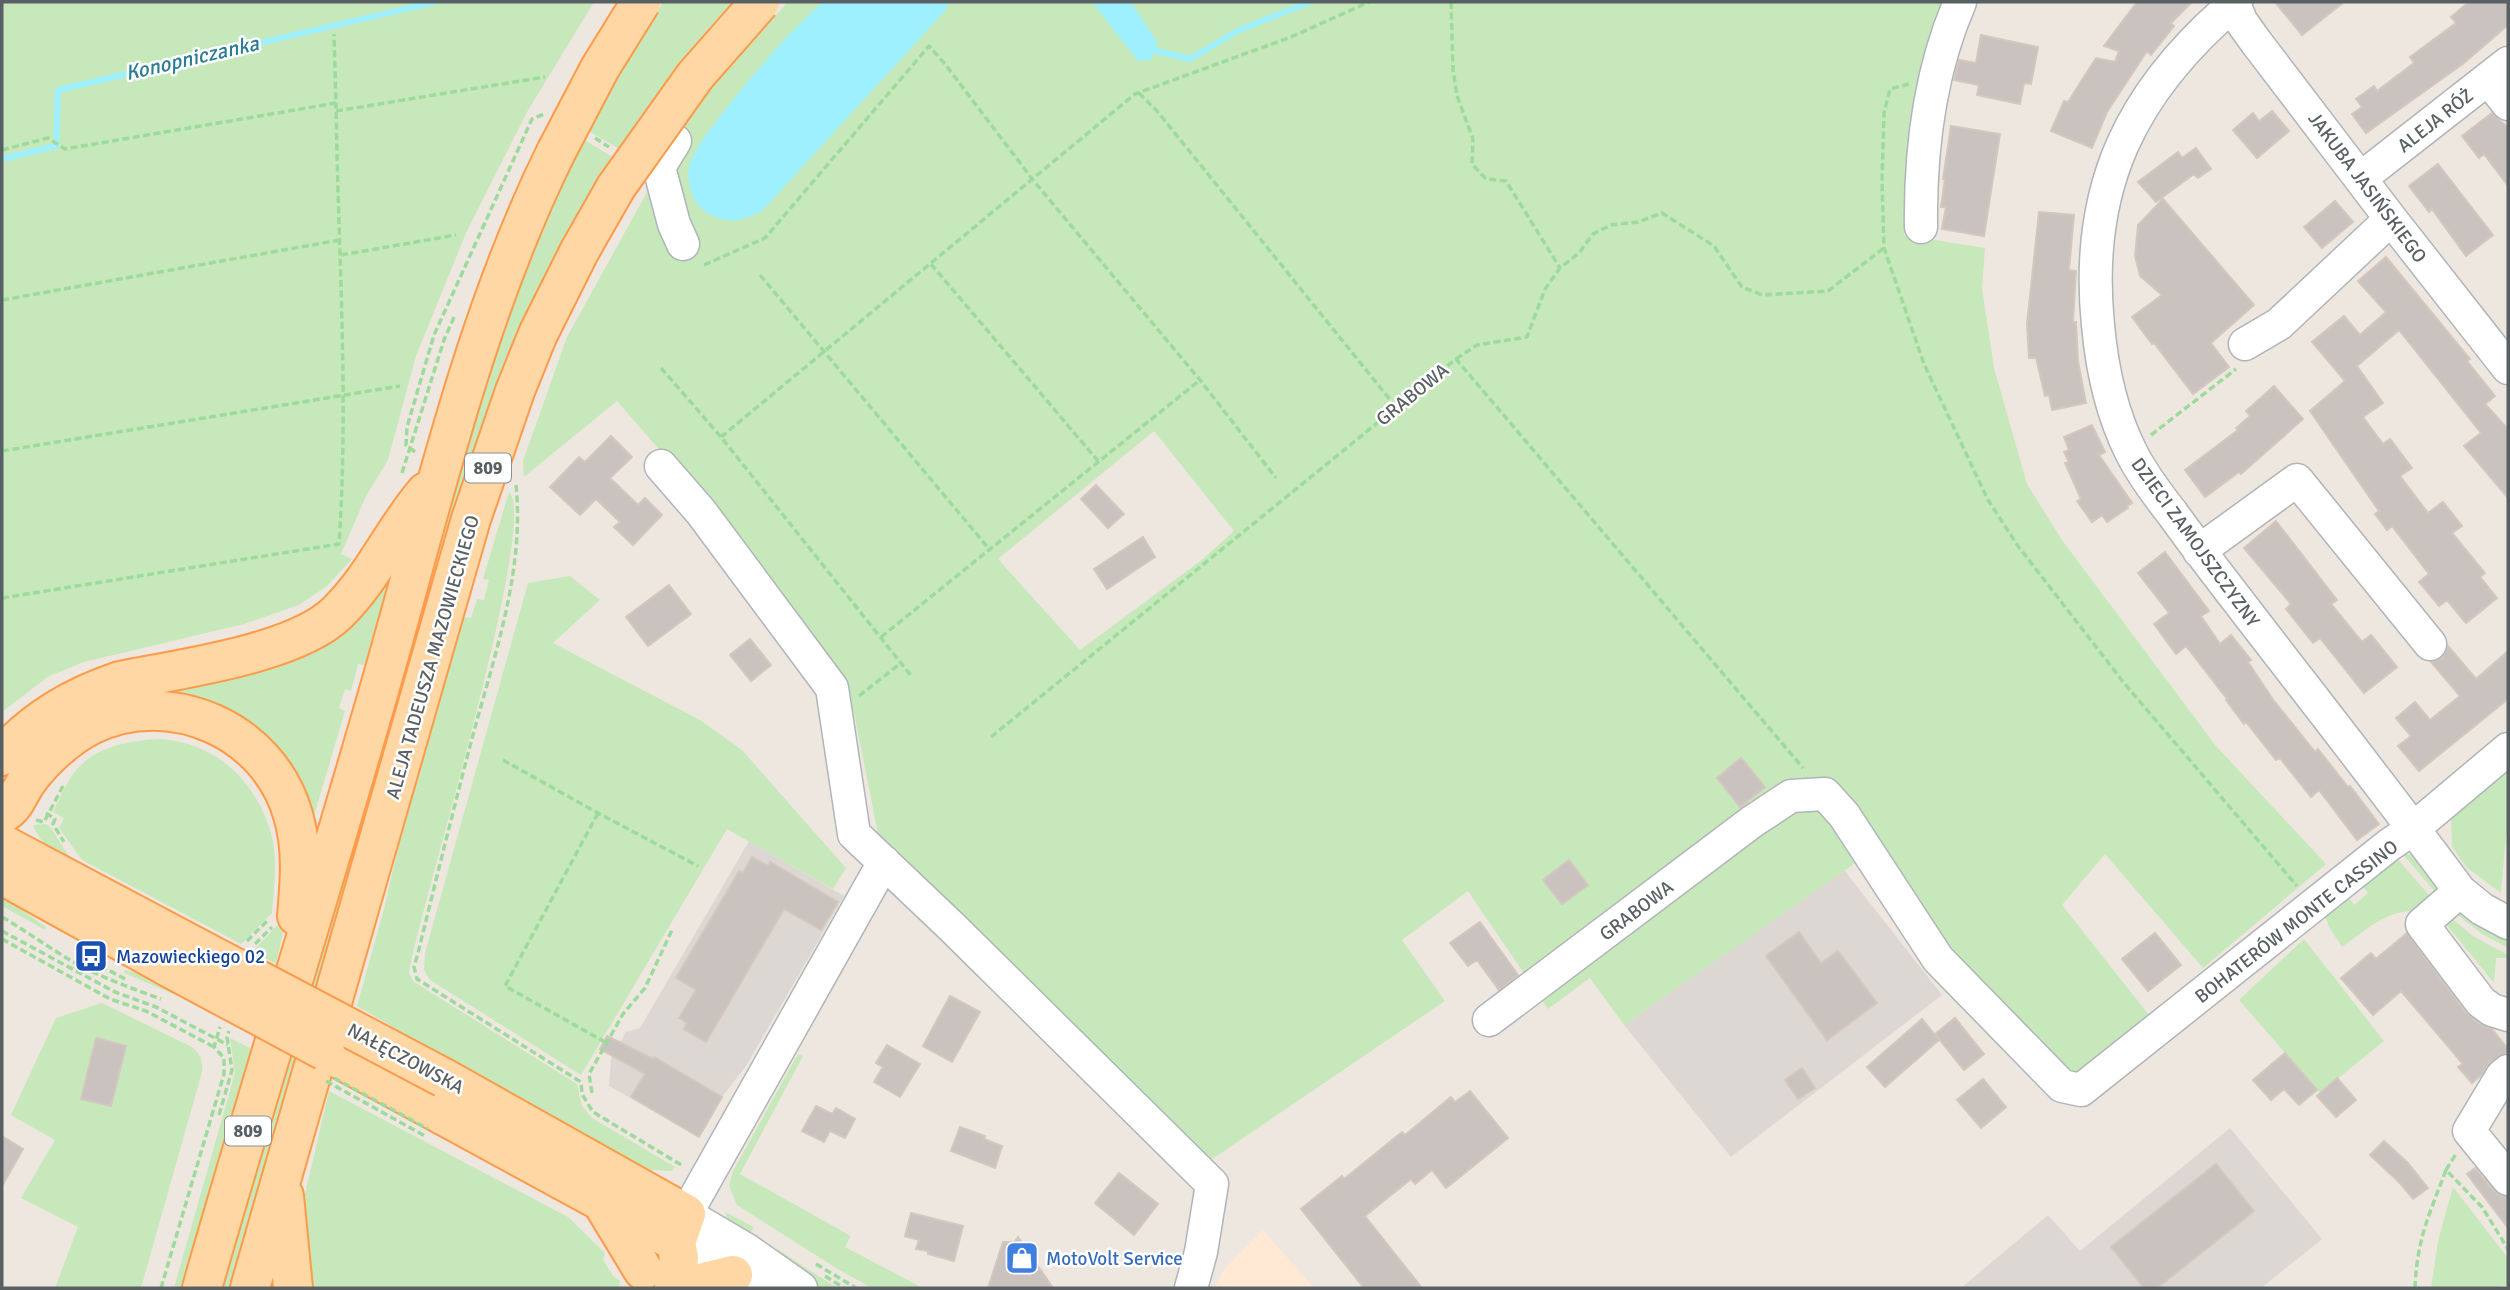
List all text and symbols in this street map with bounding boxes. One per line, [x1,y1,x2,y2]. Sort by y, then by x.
water label: Konopniczanka [123,30,263,86]
street label: ALEJA RÓŻ [2393,84,2478,158]
street label: JAKUBA JASIŃSKIEGO [2303,107,2432,268]
street label: GRABOWA [1372,358,1454,431]
street label: DZIECI ZAMOJSZCZYZNY [2126,453,2265,632]
road number: 809 [465,454,511,482]
street label: ALEJA TADEUSZA MAZOWIECKIEGO [381,513,485,802]
street label: BOHATERÓW MONTE CASSINO [2190,835,2403,1009]
street label: GRABOWA [1595,875,1679,946]
bus stop icon: Mazowieckiego 02 [72,937,110,975]
place label: Mazowieckiego 02 [116,945,265,969]
street label: NAŁĘCZOWSKA [343,1018,468,1100]
road number: 809 [225,1116,271,1146]
shop icon: MotoVolt Service [1003,1239,1041,1277]
place label: MotoVolt Service [1046,1247,1183,1271]

